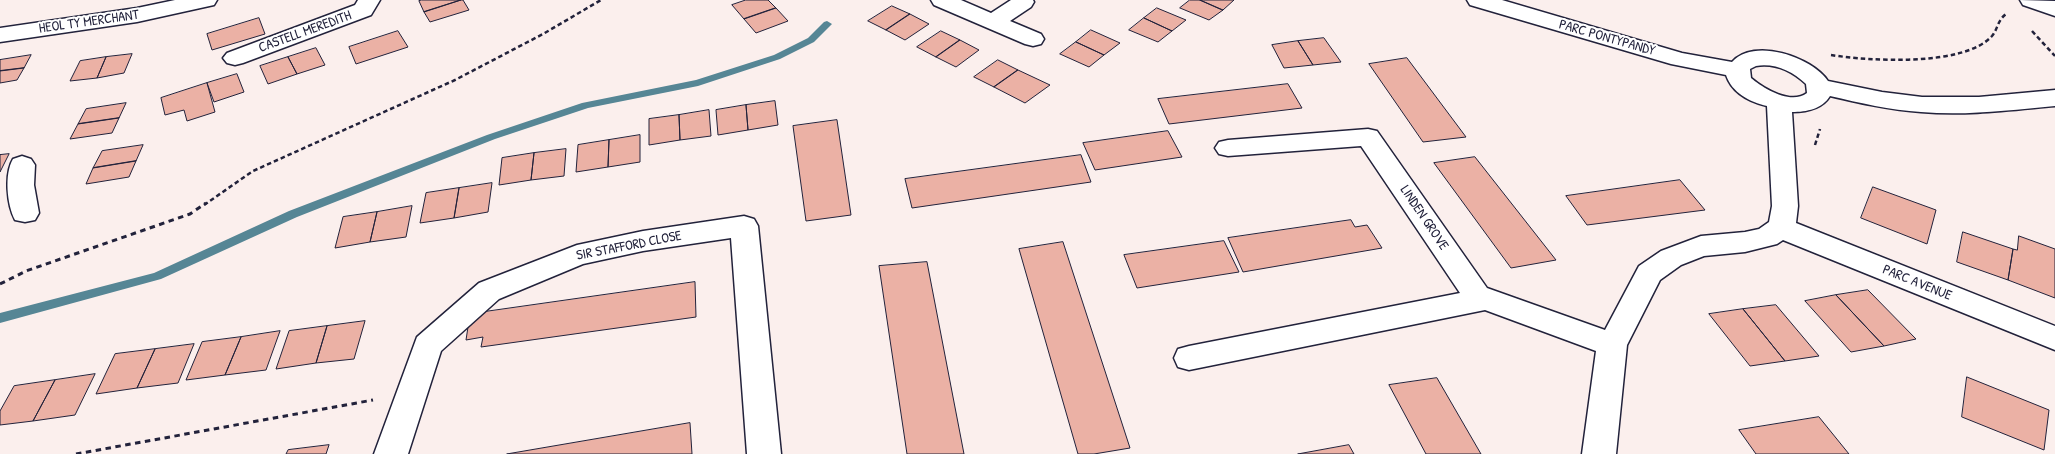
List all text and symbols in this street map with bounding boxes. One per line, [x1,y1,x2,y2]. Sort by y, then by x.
street label: HEOL TY MERCHANT [38,7,140,37]
street label: CASTELL MEREDITH [256,7,354,57]
street label: PARC PONTYPANDY [1557,16,1657,60]
street label: LINDEN GROVE [1396,182,1452,254]
street label: SIR STAFFORD CLOSE [575,228,683,264]
street label: PARC AVENUE [1880,262,1954,304]

